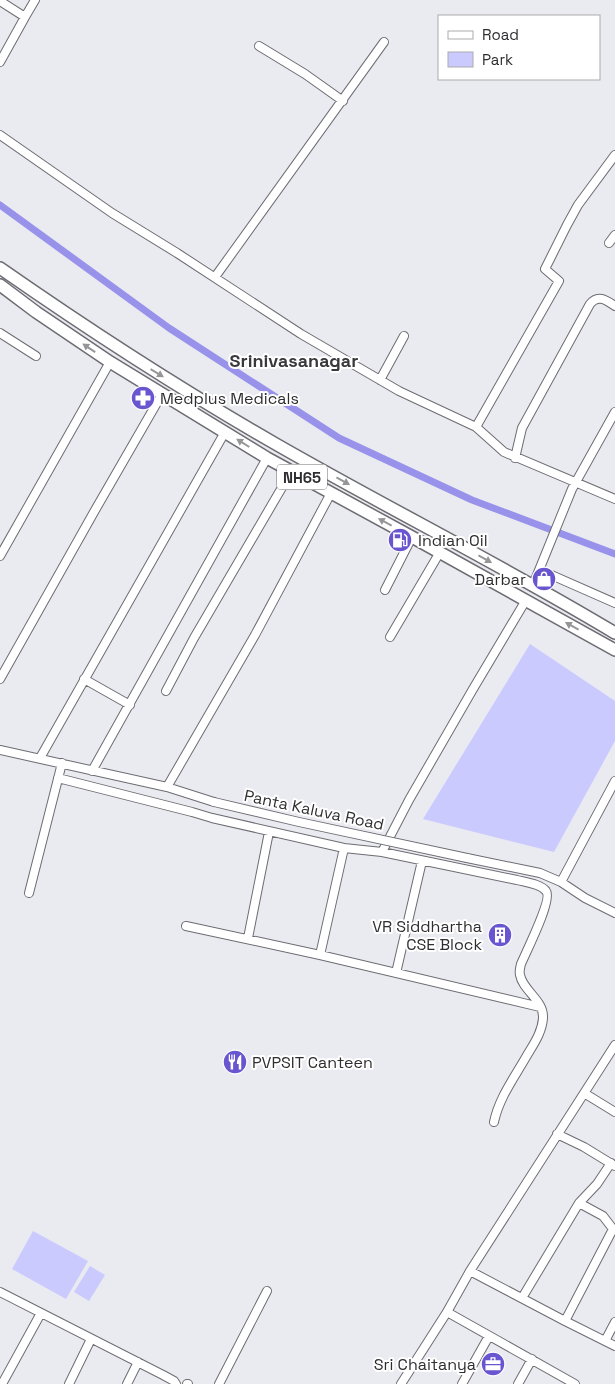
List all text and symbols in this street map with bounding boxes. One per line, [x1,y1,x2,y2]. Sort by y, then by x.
legend [438,15,600,80]
text: Road [482,25,519,44]
text: Park [482,50,513,69]
one-way arrow [83,344,96,353]
district label: Srinivasanagar [230,349,358,372]
one-way arrow [151,368,164,377]
pharmacy icon: Medplus Medicals [130,385,156,411]
place label: Medplus Medicals [160,388,299,409]
one-way arrow [236,438,249,448]
road number: NH65 [277,464,327,490]
one-way arrow [335,477,350,485]
one-way arrow [377,518,392,526]
fuel station icon: Indian Oil [387,527,413,553]
place label: Indian Oil [418,530,488,551]
one-way arrow [478,555,493,563]
shop icon: Darbar [531,566,557,592]
place label: Darbar [475,569,526,590]
one-way arrow [566,622,579,631]
street label: Panta Kaluva Road [242,785,386,835]
place label: VR Siddhartha CSE Block [372,916,482,955]
building icon: VR Siddhartha CSE Block [487,922,513,948]
restaurant icon: PVPSIT Canteen [222,1049,248,1075]
place label: PVPSIT Canteen [252,1052,373,1073]
office icon: Sri Chaitanya [480,1351,506,1377]
place label: Sri Chaitanya [374,1354,476,1375]

